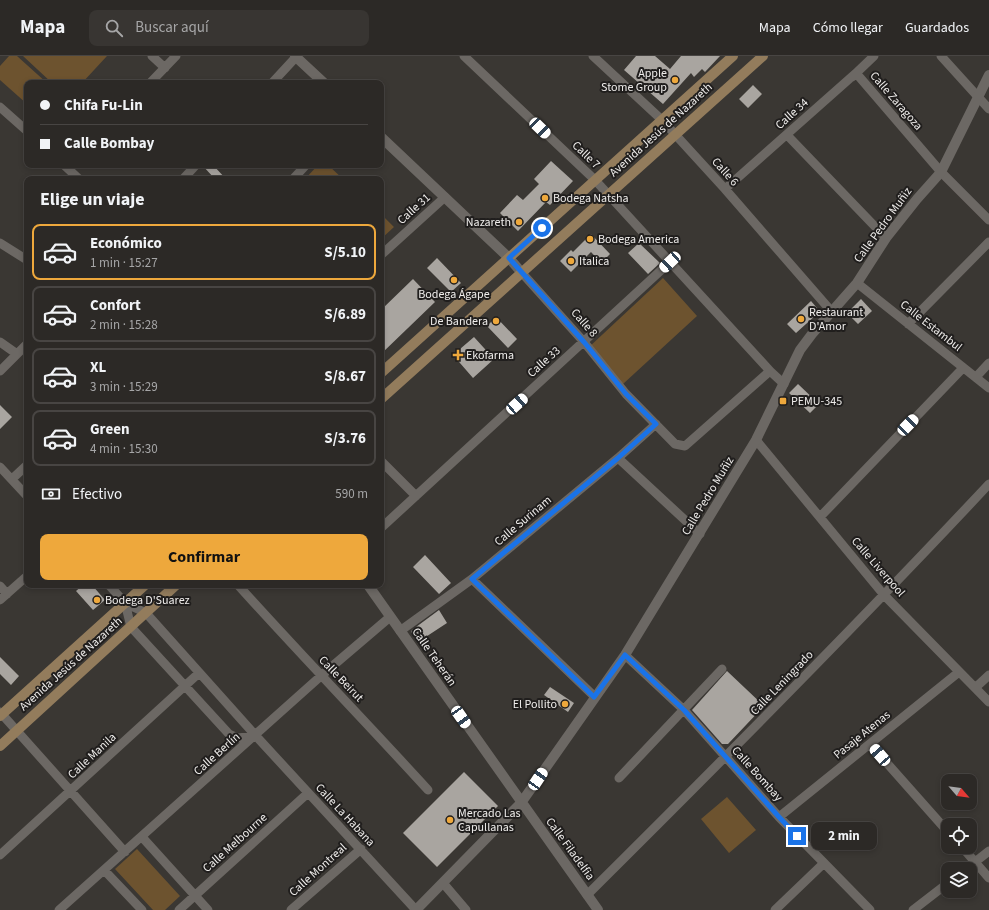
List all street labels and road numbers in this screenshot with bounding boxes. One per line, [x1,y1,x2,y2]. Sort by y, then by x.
street label: Calle Zaragoza [866,68,926,134]
street label: Avenida Jesús de Nazareth [606,79,716,181]
street label: Calle 34 [772,95,812,133]
street label: Calle 7 [568,137,604,173]
street label: Calle 6 [708,154,742,190]
street label: Calle Pedro Muñiz [850,184,916,266]
street label: Calle 31 [394,190,434,228]
street label: Calle Estambul [896,296,966,356]
street label: Calle 8 [567,305,601,341]
street label: Calle 33 [524,343,564,381]
street label: Calle Pedro Muñiz [678,453,738,539]
street label: Calle Surinam [491,492,555,550]
street label: Calle Liverpool [847,533,909,601]
street label: Avenida Jesús de Nazareth [16,613,126,715]
street label: Calle Teherán [408,624,460,690]
street label: Calle Leningrado [747,647,817,719]
street label: Calle Beirut [315,652,367,706]
street label: Pasaje Atenas [830,707,894,763]
street label: Calle Manila [64,729,120,783]
street label: Calle Berlín [190,729,244,779]
street label: Calle Bombay [728,743,787,806]
street label: Calle La Habana [311,780,379,850]
street label: Calle Melbourne [199,809,271,877]
street label: Calle Filadelfia [542,814,598,884]
street label: Calle Montreal [285,840,351,900]

